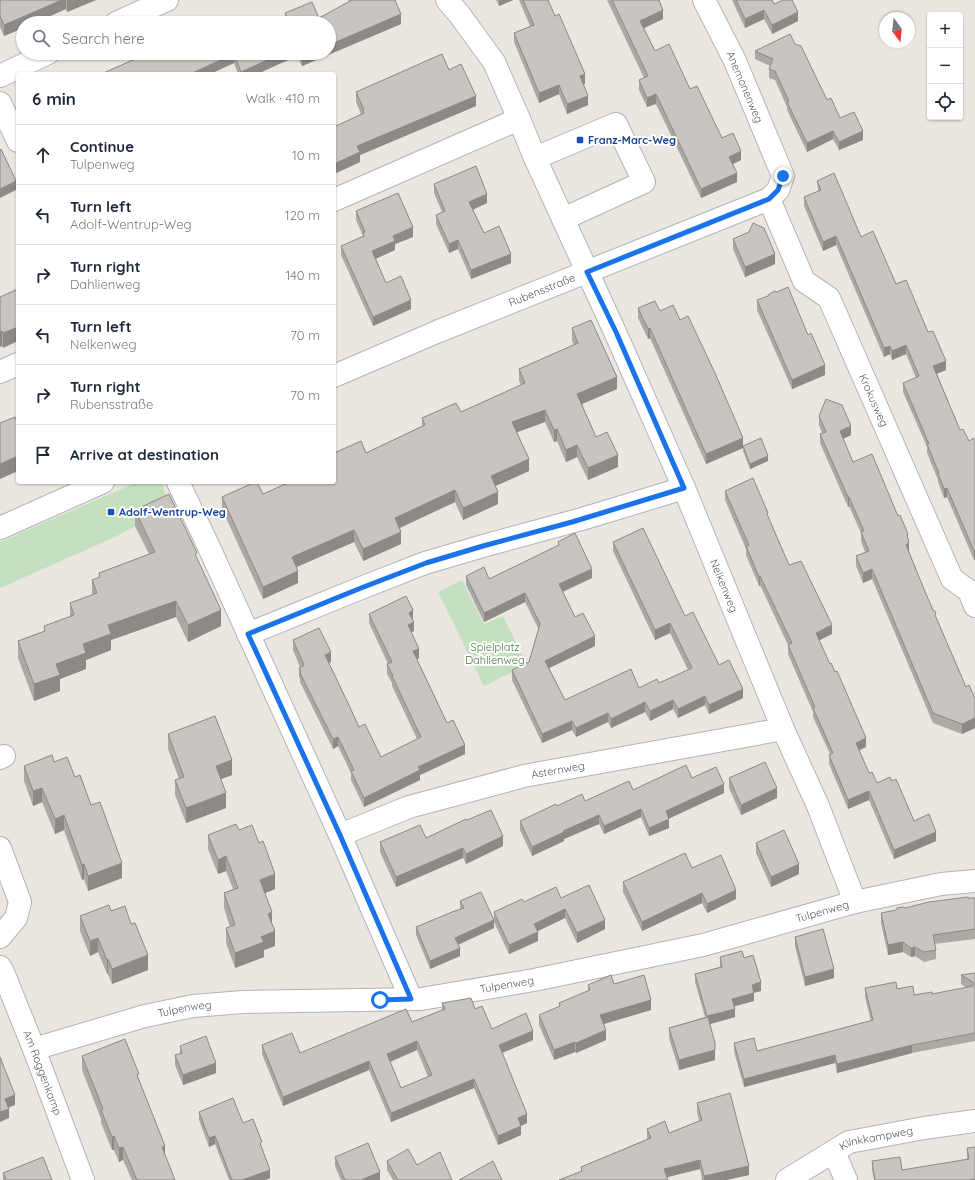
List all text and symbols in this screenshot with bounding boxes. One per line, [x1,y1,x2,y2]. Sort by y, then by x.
north arrow [879,12,915,48]
map controls [927,12,963,120]
button: + [927,12,963,48]
search box [16,16,336,60]
icon: search [30,27,52,49]
text: Search here [62,29,145,48]
button: − [927,48,963,84]
street label: Anemonenweg [724,49,766,125]
button: locate [927,84,963,120]
text: 6 min [32,88,76,109]
text: Walk · 410 m [245,90,320,106]
place label: Franz-Marc-Weg [588,133,676,147]
marker: Franz-Marc-Weg [575,135,585,145]
text: Continue [70,137,134,156]
icon: ahead [32,144,54,166]
text: 10 m [292,147,320,163]
text: Tulpenweg [70,156,135,172]
route end [774,167,792,185]
text: Turn left [70,197,132,216]
icon: left [32,204,54,226]
text: 120 m [285,207,320,223]
text: Adolf-Wentrup-Weg [70,216,192,232]
text: Turn right [70,257,141,276]
icon: right [32,264,54,286]
text: 140 m [285,267,320,283]
street label: Rubensstraße [506,270,577,309]
text: Dahlienweg [70,276,140,292]
text: Turn left [70,317,132,336]
icon: left [32,324,54,346]
text: 70 m [290,327,320,343]
text: Nelkenweg [70,336,137,352]
street label: Krokusweg [856,372,892,429]
text: Turn right [70,377,141,396]
icon: right [32,384,54,406]
text: 70 m [290,387,320,403]
text: Rubensstraße [70,396,153,412]
icon: arrive [32,444,54,466]
text: Arrive at destination [70,445,219,464]
place label: Adolf-Wentrup-Weg [119,505,226,519]
marker: Adolf-Wentrup-Weg [106,507,116,517]
street label: Nelkenweg [707,557,741,614]
park label: Spielplatz Dahlienweg [465,640,525,667]
street label: Asternweg [530,758,586,782]
street label: Tulpenweg [794,897,850,925]
street label: Tulpenweg [479,973,535,996]
route start [371,991,389,1009]
street label: Tulpenweg [156,998,212,1020]
street label: Am Roggenkamp [20,1028,65,1117]
street label: Klinkkampweg [837,1123,914,1153]

